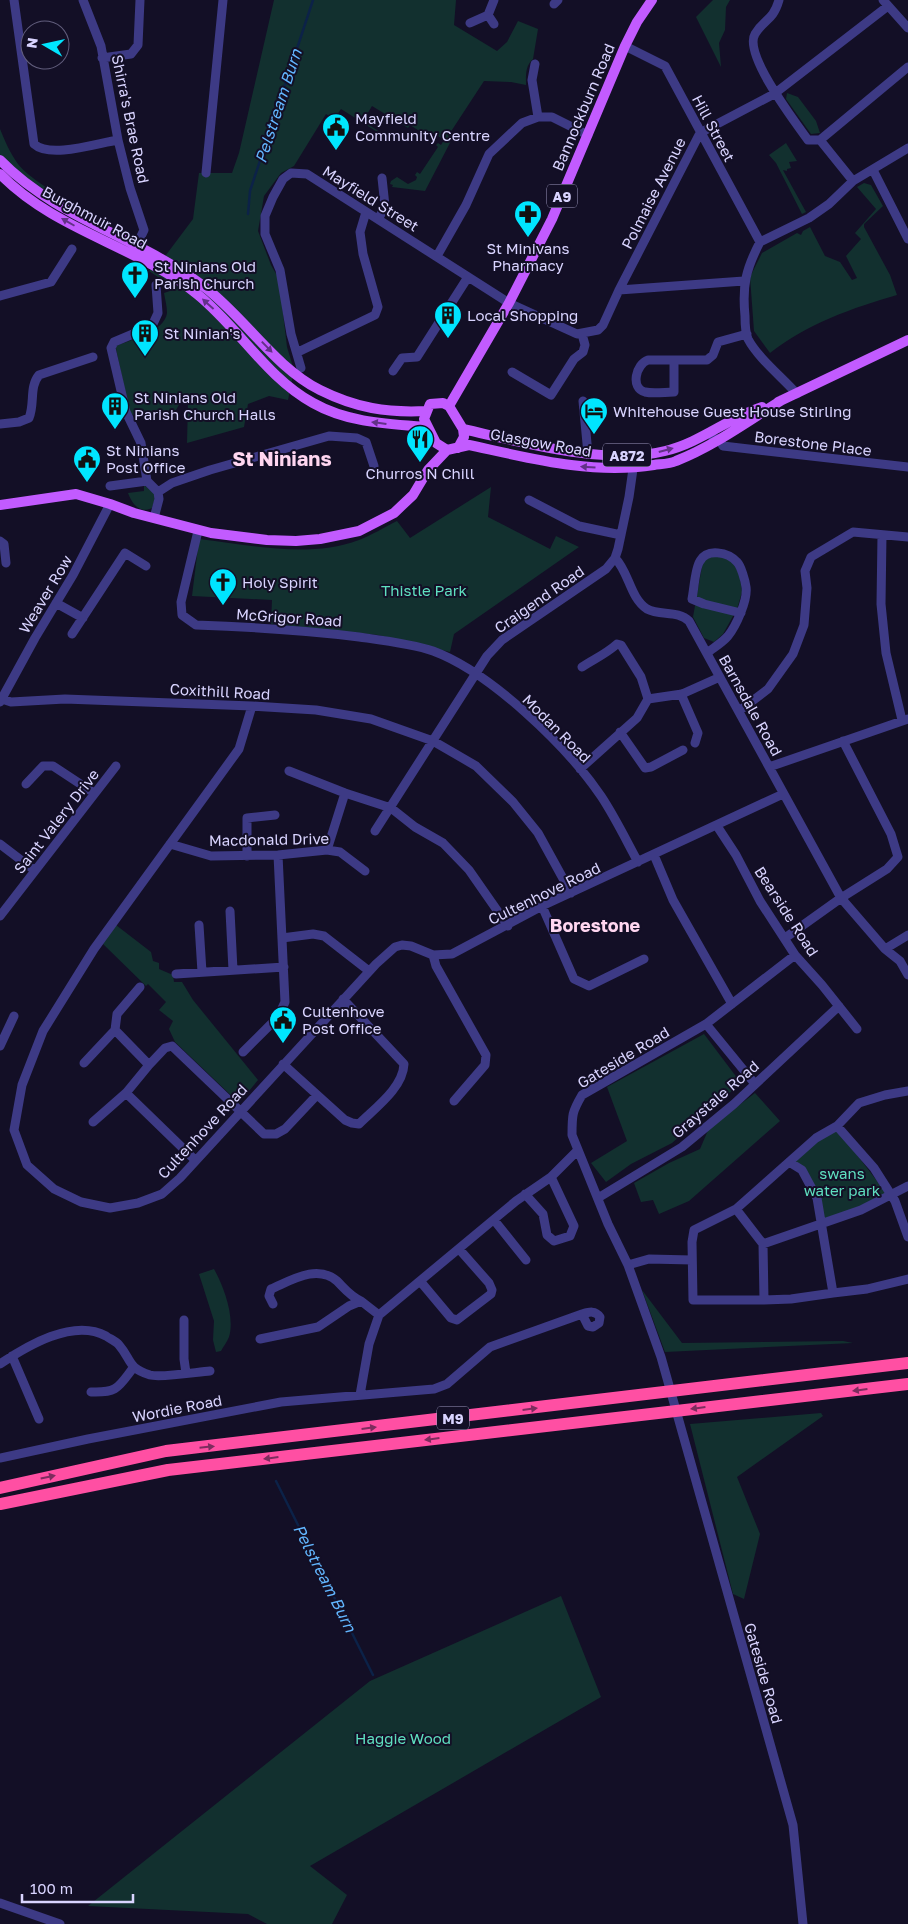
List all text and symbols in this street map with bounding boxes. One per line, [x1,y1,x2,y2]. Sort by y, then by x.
north arrow [20,20,70,70]
text: N [22,36,41,49]
street label: Bannockburn Road [548,41,618,173]
water label: Pelstream Burn [250,45,306,166]
street label: Shirra's Brae Road [109,53,153,185]
street label: Hill Street [689,91,739,165]
place label: Mayfield Community Centre [355,109,490,144]
public building icon: Mayfield Community Centre [321,112,351,151]
street label: Polmaise Avenue [617,134,689,252]
street label: Mayfield Street [320,161,422,235]
street label: Burghmuir Road [40,182,150,252]
road number: A9 [547,185,577,208]
pharmacy icon: St Minivans Pharmacy [513,199,543,238]
one-way arrow [61,218,76,226]
place label: St Minivans Pharmacy [487,239,569,274]
place label: St Ninians Old Parish Church [154,257,256,292]
church icon: St Ninians Old Parish Church [120,260,150,299]
one-way arrow [202,298,214,310]
building icon: Local Shopping [433,300,463,339]
place label: Local Shopping [467,306,578,324]
building icon: St Ninian's [130,318,160,357]
place label: St Ninian's [164,324,241,342]
one-way arrow [261,341,273,353]
place label: St Ninians Old Parish Church Halls [134,388,276,423]
building icon: St Ninians Old Parish Church Halls [100,391,130,430]
hotel icon: Whitehouse Guest House Stirling [579,396,609,435]
place label: Whitehouse Guest House Stirling [613,402,851,420]
one-way arrow [371,419,387,427]
restaurant icon: Churros N Chill [405,424,435,463]
street label: Glasgow Road [489,424,593,460]
street label: Borestone Place [753,427,873,459]
place label: St Ninians Post Office [106,441,186,476]
public building icon: St Ninians Post Office [72,444,102,483]
road number: A872 [603,444,651,466]
district label: St Ninians [232,446,332,470]
one-way arrow [658,446,674,454]
one-way arrow [580,462,596,470]
place label: Churros N Chill [366,464,475,482]
street label: Weaver Row [15,552,75,636]
street label: Craigend Road [491,561,587,637]
church icon: Holy Spirit [208,567,238,606]
place label: Holy Spirit [242,573,318,591]
park label: Thistle Park [381,581,468,599]
street label: McGrigor Road [235,604,343,630]
street label: Barnsdale Road [716,651,786,759]
street label: Coxithill Road [169,679,271,703]
street label: Modan Road [519,690,595,766]
street label: Saint Valery Drive [10,765,103,877]
street label: Macdonald Drive [209,829,330,849]
street label: Cultenhove Road [485,858,603,928]
street label: Bearside Road [751,863,823,959]
district label: Borestone [550,914,641,936]
place label: Cultenhove Post Office [302,1002,385,1037]
public building icon: Cultenhove Post Office [268,1005,298,1044]
street label: Gateside Road [574,1023,672,1091]
street label: Graystale Road [668,1056,762,1142]
street label: Cultenhove Road [153,1080,251,1182]
park label: swans water park [804,1164,881,1199]
one-way arrow [851,1386,867,1394]
street label: Wordie Road [131,1390,223,1426]
one-way arrow [690,1404,706,1412]
one-way arrow [522,1405,538,1413]
road number: M9 [437,1406,469,1430]
one-way arrow [361,1424,377,1432]
one-way arrow [424,1435,440,1443]
one-way arrow [199,1443,215,1451]
one-way arrow [263,1454,279,1462]
one-way arrow [40,1473,55,1481]
water label: Pelstream Burn [289,1521,361,1636]
street label: Gateside Road [741,1621,787,1725]
park label: Haggie Wood [355,1729,451,1747]
scale bar [22,1872,134,1904]
text: 100 m [30,1879,73,1897]

